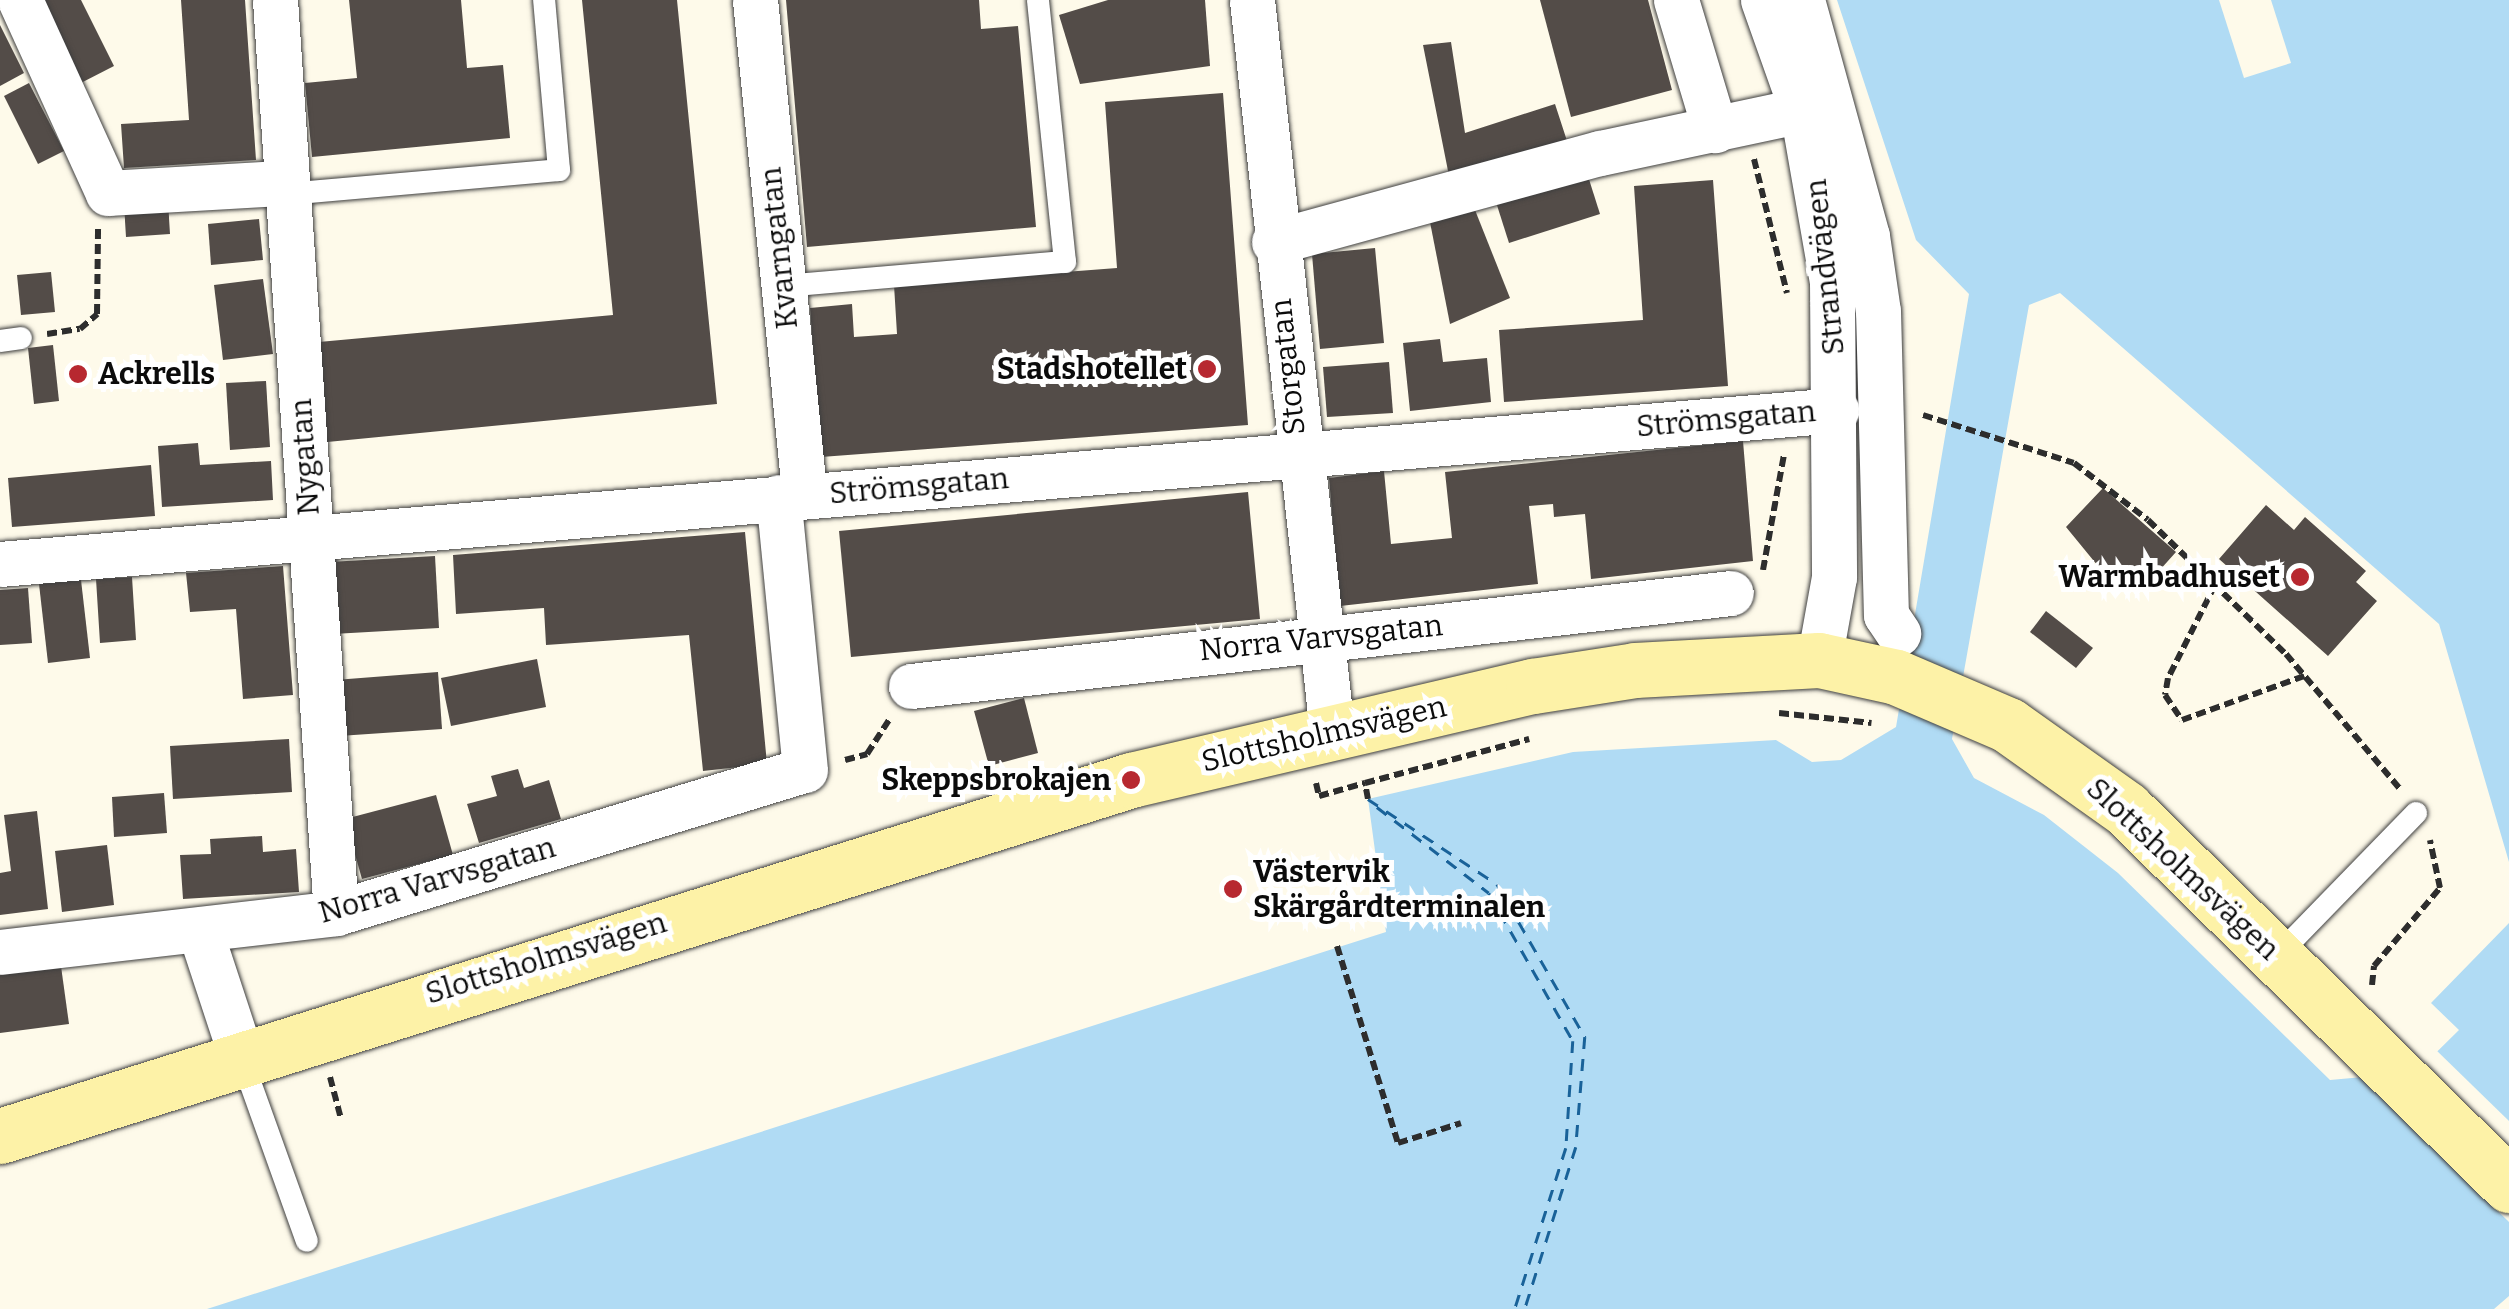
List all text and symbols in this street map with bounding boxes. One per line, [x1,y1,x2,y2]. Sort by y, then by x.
street label: Kvarngatan [753,165,805,331]
street label: Strandvägen [1798,177,1852,357]
street label: Storgatan [1263,297,1313,437]
place label: Stadshotellet [997,351,1187,387]
place label: Ackrells [98,356,215,392]
marker: Stadshotellet [1196,358,1218,380]
marker: Ackrells [67,363,89,385]
street label: Strömsgatan [1635,393,1817,445]
street label: Nygatan [283,397,327,517]
street label: Strömsgatan [828,460,1010,512]
place label: Warmbadhuset [2058,559,2280,595]
marker: Warmbadhuset [2289,566,2311,588]
street label: Norra Varvsgatan [1198,607,1444,669]
street label: Slottsholmsvägen [1198,688,1450,780]
place label: Skeppsbrokajen [881,762,1111,798]
marker: Skeppsbrokajen [1120,769,1142,791]
street label: Slottsholmsvägen [2079,771,2287,967]
street label: Norra Varvsgatan [315,829,559,931]
place label: Västervik Skärgårdterminalen [1253,854,1545,924]
marker: Västervik Skärgårdterminalen [1222,878,1244,900]
street label: Slottsholmsvägen [421,904,671,1012]

